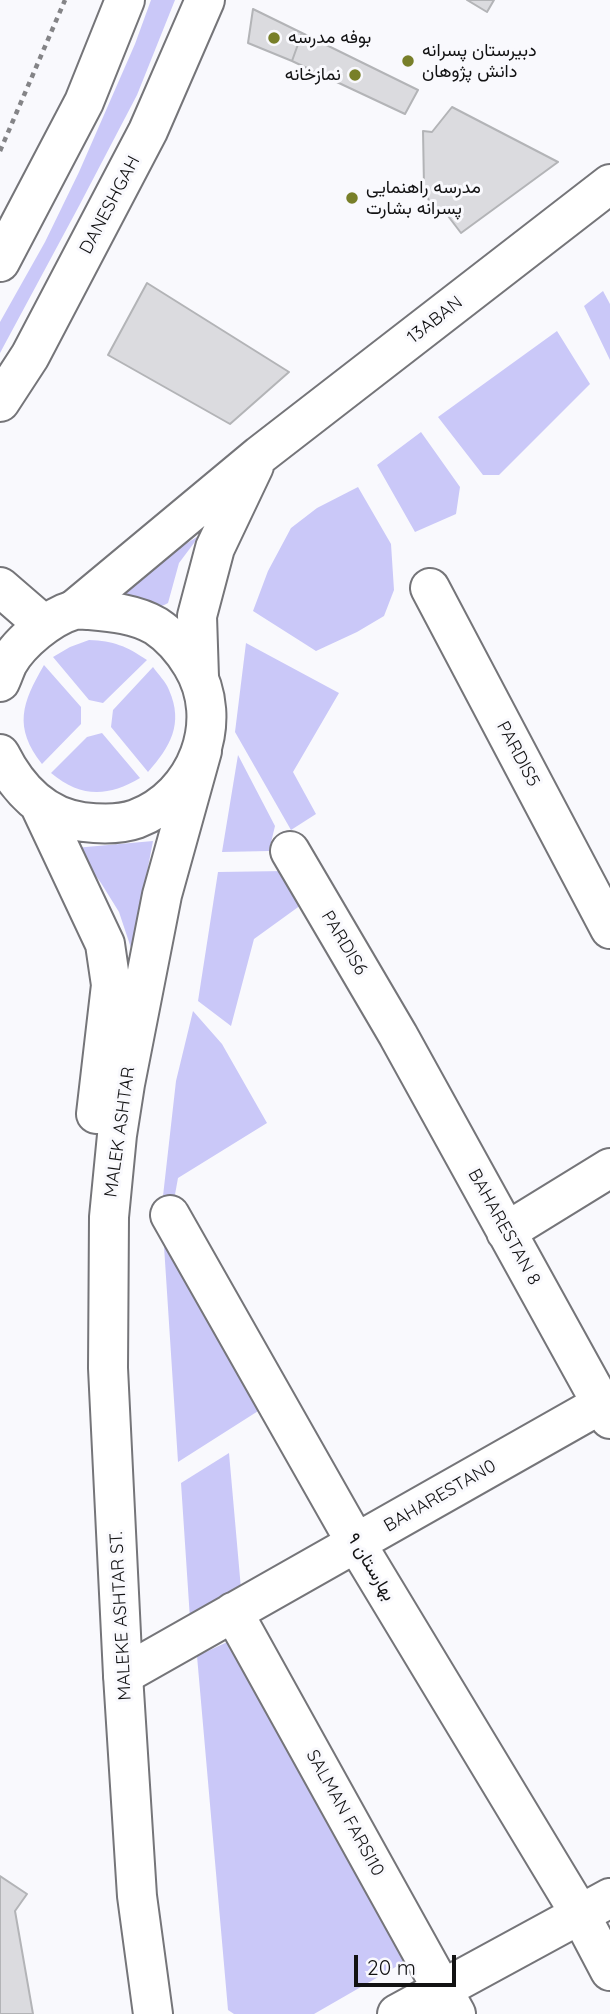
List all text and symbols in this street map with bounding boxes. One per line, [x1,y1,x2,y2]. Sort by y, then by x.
place label: بوفه مدرسه [288,27,371,49]
marker: بوفه مدرسه [266,30,282,46]
place label: دبیرستان پسرانه دانش پژوهان [422,40,537,82]
marker: دبیرستان پسرانه دانش پژوهان [400,53,416,69]
place label: نمازخانه [285,64,341,86]
marker: نمازخانه [347,67,363,83]
street label: DANESHGAH [75,152,145,258]
place label: مدرسه راهنمایی پسرانه بشارت [366,177,481,220]
marker: مدرسه راهنمایی پسرانه بشارت [344,190,360,206]
street label: 13ABAN [403,292,467,348]
street label: PARDIS5 [492,718,544,790]
street label: PARDIS6 [316,907,372,979]
street label: MALEK ASHTAR [100,1065,140,1199]
street label: BAHARESTAN 8 [463,1165,545,1289]
street label: BAHARESTAN0 [380,1455,500,1537]
street label: بهارستان ۹ [342,1529,400,1605]
street label: MALEKE ASHTAR ST. [106,1531,136,1701]
street label: SALMAN FARSI10 [301,1746,389,1880]
scale bar [358,1940,460,1984]
text: 20 m [367,1954,416,1980]

